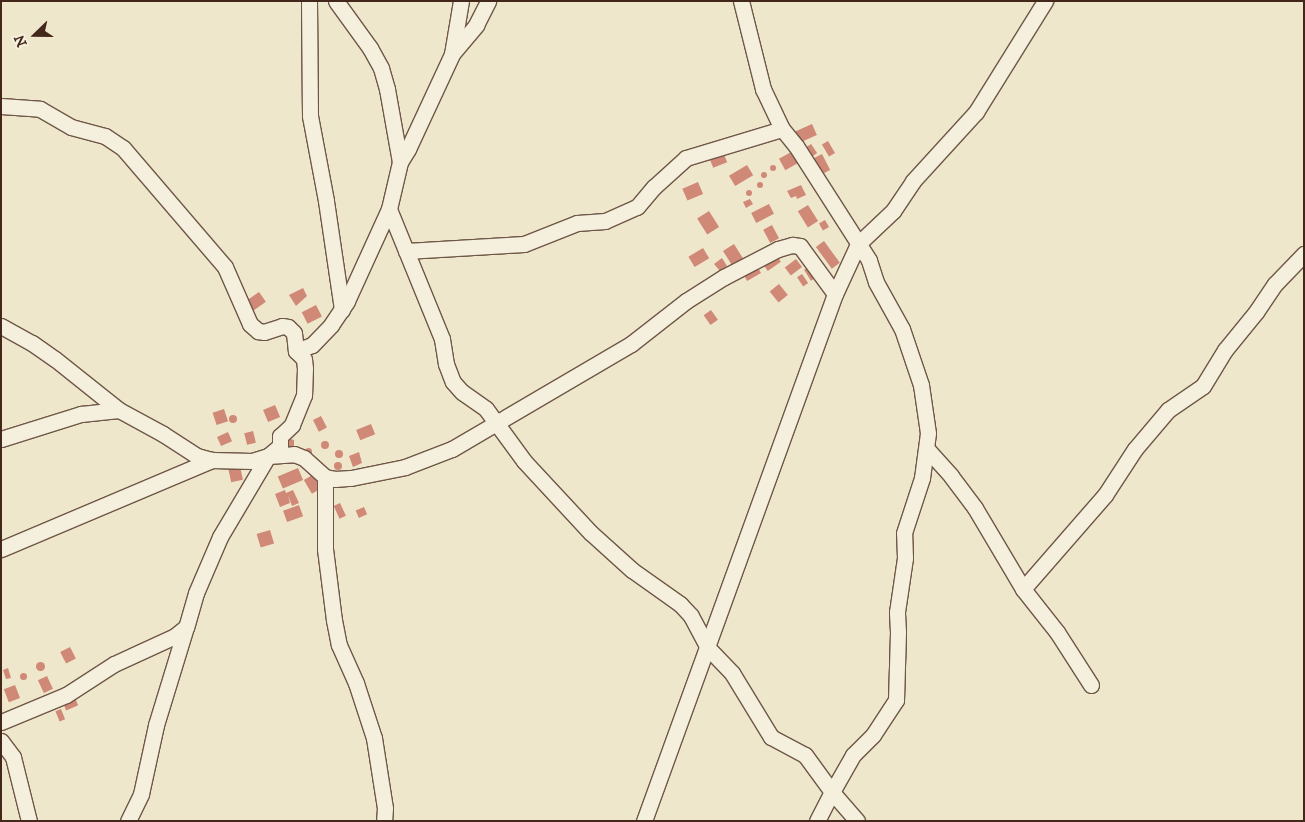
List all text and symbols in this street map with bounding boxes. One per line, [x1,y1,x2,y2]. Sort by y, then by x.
north arrow [10,10,60,60]
text: N [11,32,32,49]

